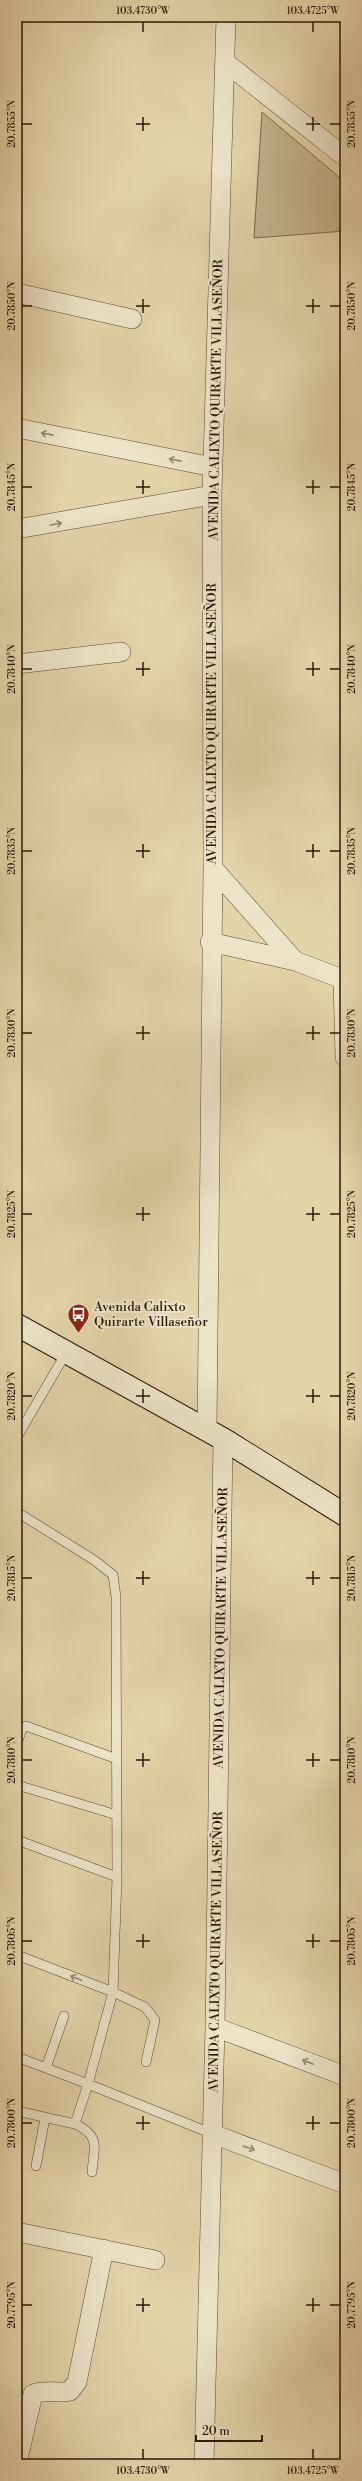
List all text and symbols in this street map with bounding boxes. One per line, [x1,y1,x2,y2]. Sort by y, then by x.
text: 103.4730°W [116,5,171,17]
text: 103.4725°W [287,5,340,17]
text: 20.7855°N [6,100,18,148]
text: 20.7855°N [346,100,358,148]
street label: AVENIDA CALIXTO QUIRARTE VILLASEÑOR [205,258,226,542]
text: 20.7850°N [6,281,18,330]
text: 20.7850°N [346,281,358,330]
one-way arrow [41,430,54,438]
one-way arrow [169,455,182,463]
text: 20.7845°N [6,462,18,511]
text: 20.7845°N [346,462,358,511]
one-way arrow [49,519,62,527]
street label: AVENIDA CALIXTO QUIRARTE VILLASEÑOR [203,582,220,866]
text: 20.7840°N [6,644,18,694]
text: 20.7840°N [346,644,358,694]
text: 20.7835°N [6,827,18,875]
text: 20.7835°N [346,827,358,875]
text: 20.7830°N [6,1008,18,1057]
text: 20.7830°N [346,1008,358,1057]
text: 20.7825°N [6,1190,18,1238]
text: 20.7825°N [346,1190,358,1238]
place label: Avenida Calixto Quirarte Villaseñor [93,1299,208,1330]
bus stop icon: Avenida Calixto Quirarte Villaseñor [65,1301,91,1334]
text: 20.7820°N [6,1371,18,1420]
text: 20.7820°N [346,1371,358,1420]
street label: AVENIDA CALIXTO QUIRARTE VILLASEÑOR [210,1486,231,1770]
text: 20.7815°N [6,1554,18,1601]
text: 20.7815°N [346,1554,358,1601]
text: 20.7810°N [6,1736,18,1784]
text: 20.7810°N [346,1736,358,1784]
street label: AVENIDA CALIXTO QUIRARTE VILLASEÑOR [205,1810,226,2094]
text: 20.7805°N [6,1916,18,1965]
text: 20.7805°N [346,1916,358,1965]
one-way arrow [71,1974,83,1982]
one-way arrow [302,2058,315,2065]
text: 20.7800°N [6,2097,18,2148]
text: 20.7800°N [346,2097,358,2148]
one-way arrow [243,2144,255,2152]
text: 20.7795°N [6,2281,18,2329]
text: 20.7795°N [346,2281,358,2329]
scale bar [196,2417,262,2443]
text: 20 m [202,2424,230,2439]
text: 103.4730°W [116,2465,171,2477]
text: 103.4725°W [287,2465,340,2477]

